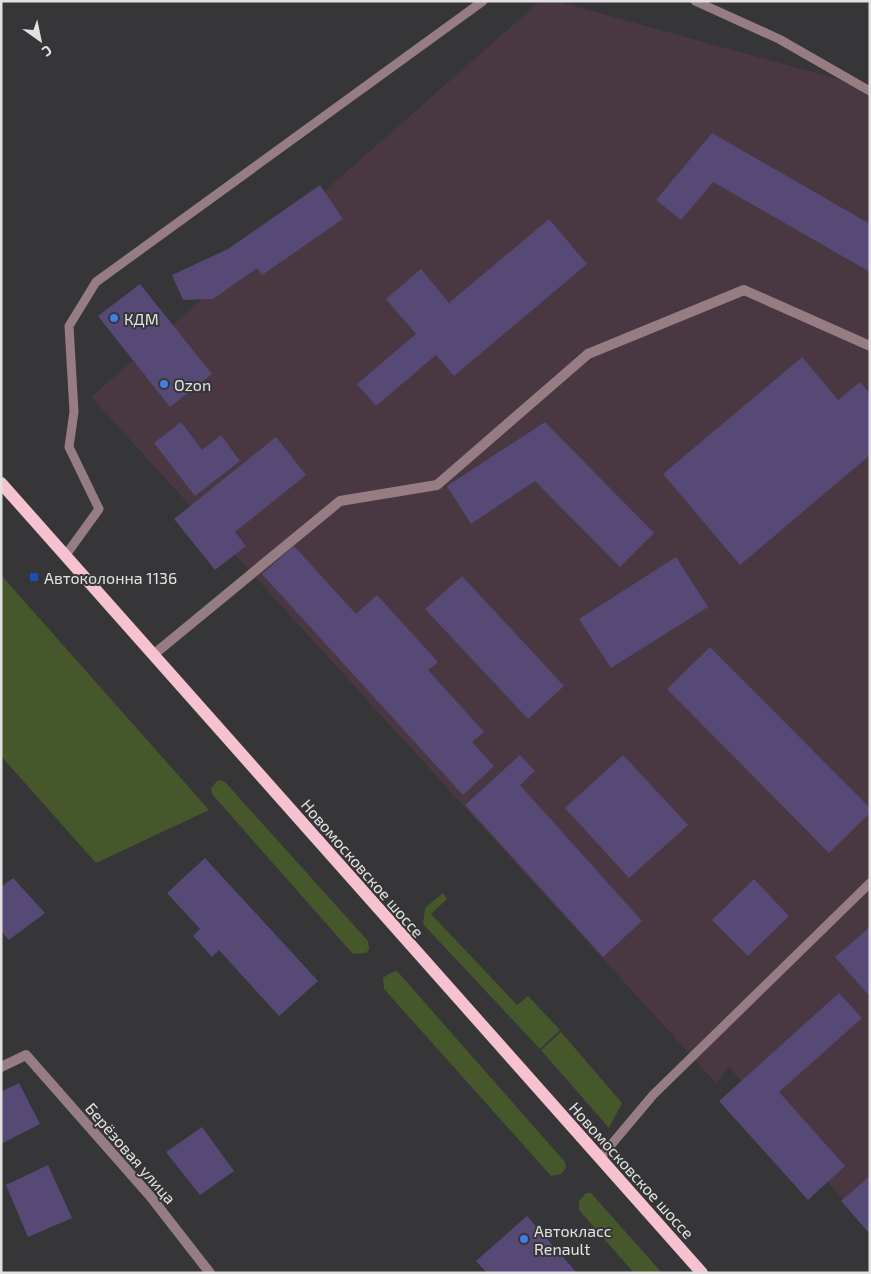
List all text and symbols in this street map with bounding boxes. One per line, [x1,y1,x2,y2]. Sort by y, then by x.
north arrow [15,15,65,65]
text: С [39,42,55,61]
place label: КДМ [124,309,159,328]
marker: КДМ [108,312,120,324]
place label: Ozon [174,375,211,394]
marker: Ozon [158,378,170,390]
place label: Автоколонна 1136 [44,568,177,587]
marker: Автоколонна 1136 [28,571,40,583]
street label: Новомосковское шоссе [298,795,428,941]
street label: Новомосковское шоссе [566,1098,698,1242]
street label: Берёзовая улица [81,1099,180,1208]
place label: Автокласс Renault [534,1221,612,1258]
marker: Автокласс Renault [518,1233,530,1245]

